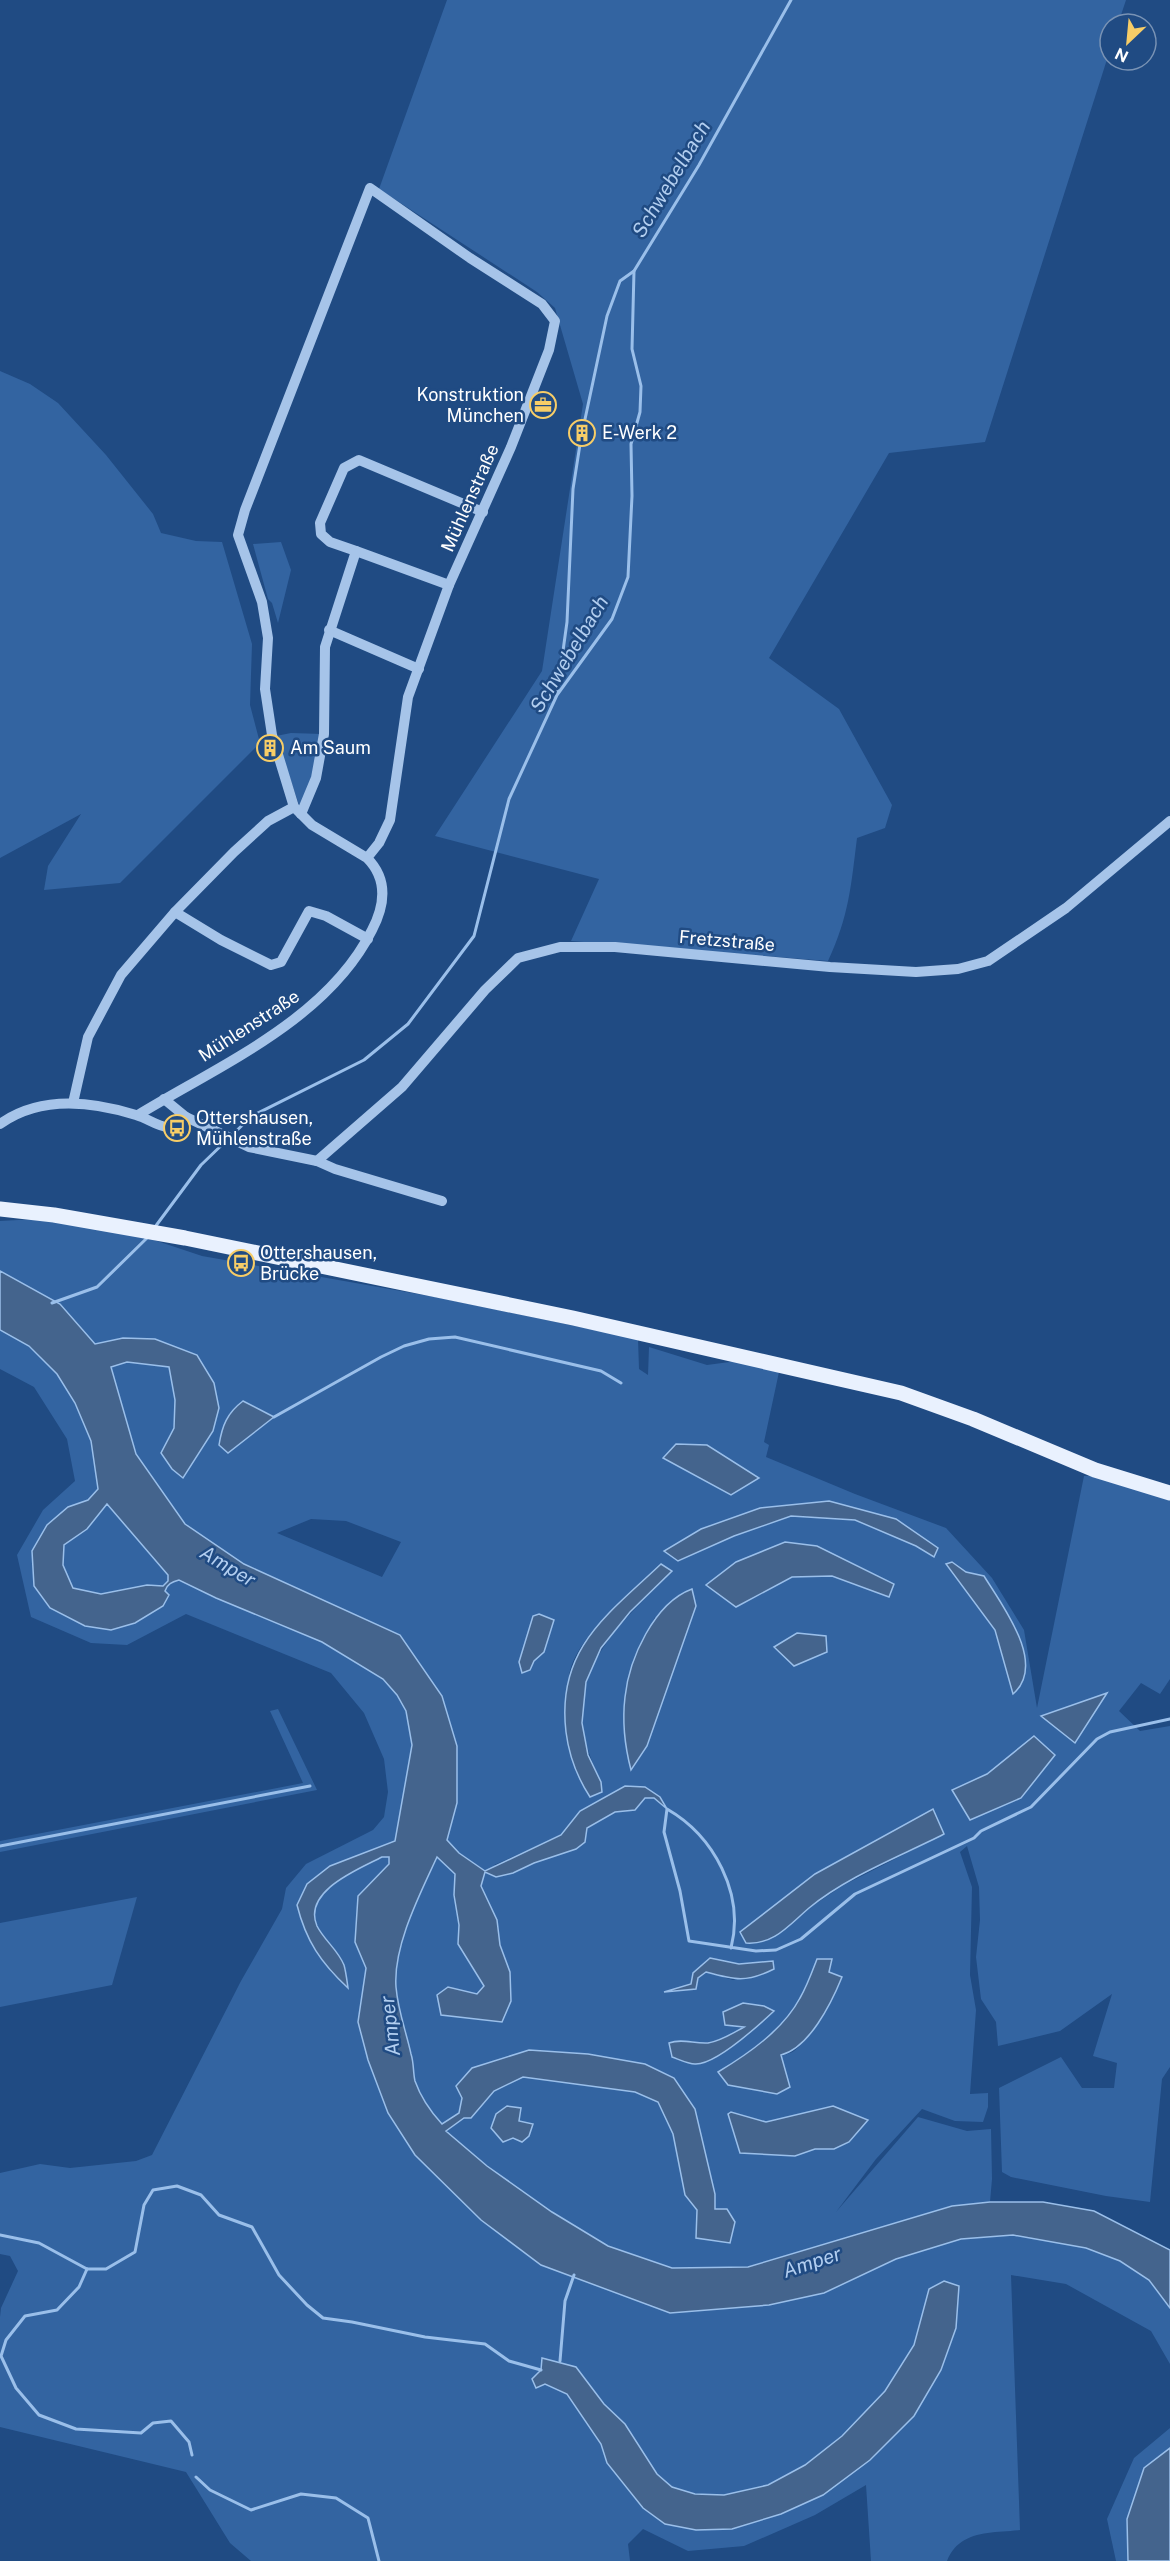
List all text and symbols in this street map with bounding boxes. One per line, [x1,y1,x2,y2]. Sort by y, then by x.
north arrow [1098,12,1158,72]
text: N [1112,44,1131,66]
water label: Schwebelbach [627,116,715,242]
place label: Konstruktion München [416,384,524,426]
office icon: Konstruktion München [528,390,558,420]
building icon: E-Werk 2 [567,418,597,448]
place label: E-Werk 2 [602,422,677,443]
street label: Mühlenstraße [436,441,503,555]
water label: Schwebelbach [525,591,613,717]
building icon: Am Saum [255,733,285,763]
place label: Am Saum [290,737,371,758]
street label: Fretzstraße [678,926,776,955]
street label: Mühlenstraße [194,985,303,1066]
place label: Ottershausen, Mühlenstraße [196,1107,313,1149]
bus stop icon: Ottershausen, Mühlenstraße [162,1113,192,1143]
place label: Ottershausen, Brücke [260,1242,377,1284]
bus stop icon: Ottershausen, Brücke [226,1248,256,1278]
water label: Amper [196,1540,260,1592]
water label: Amper [375,1994,405,2057]
water label: Amper [780,2241,845,2283]

